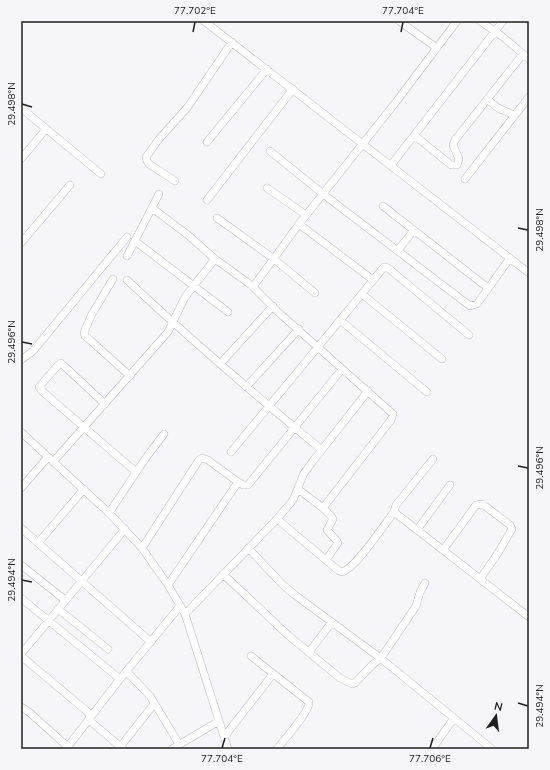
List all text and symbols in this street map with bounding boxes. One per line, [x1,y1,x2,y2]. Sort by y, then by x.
text: 77.702°E [174,4,216,18]
text: 77.704°E [382,4,424,18]
text: 29.498°N [5,82,19,126]
text: 29.498°N [533,208,547,252]
text: 29.496°N [5,320,19,364]
text: 29.496°N [533,446,547,490]
text: 29.494°N [5,558,19,602]
text: 29.494°N [533,684,547,728]
north arrow [476,696,516,736]
text: N [492,699,504,715]
text: 77.704°E [201,752,243,766]
text: 77.706°E [409,752,451,766]

